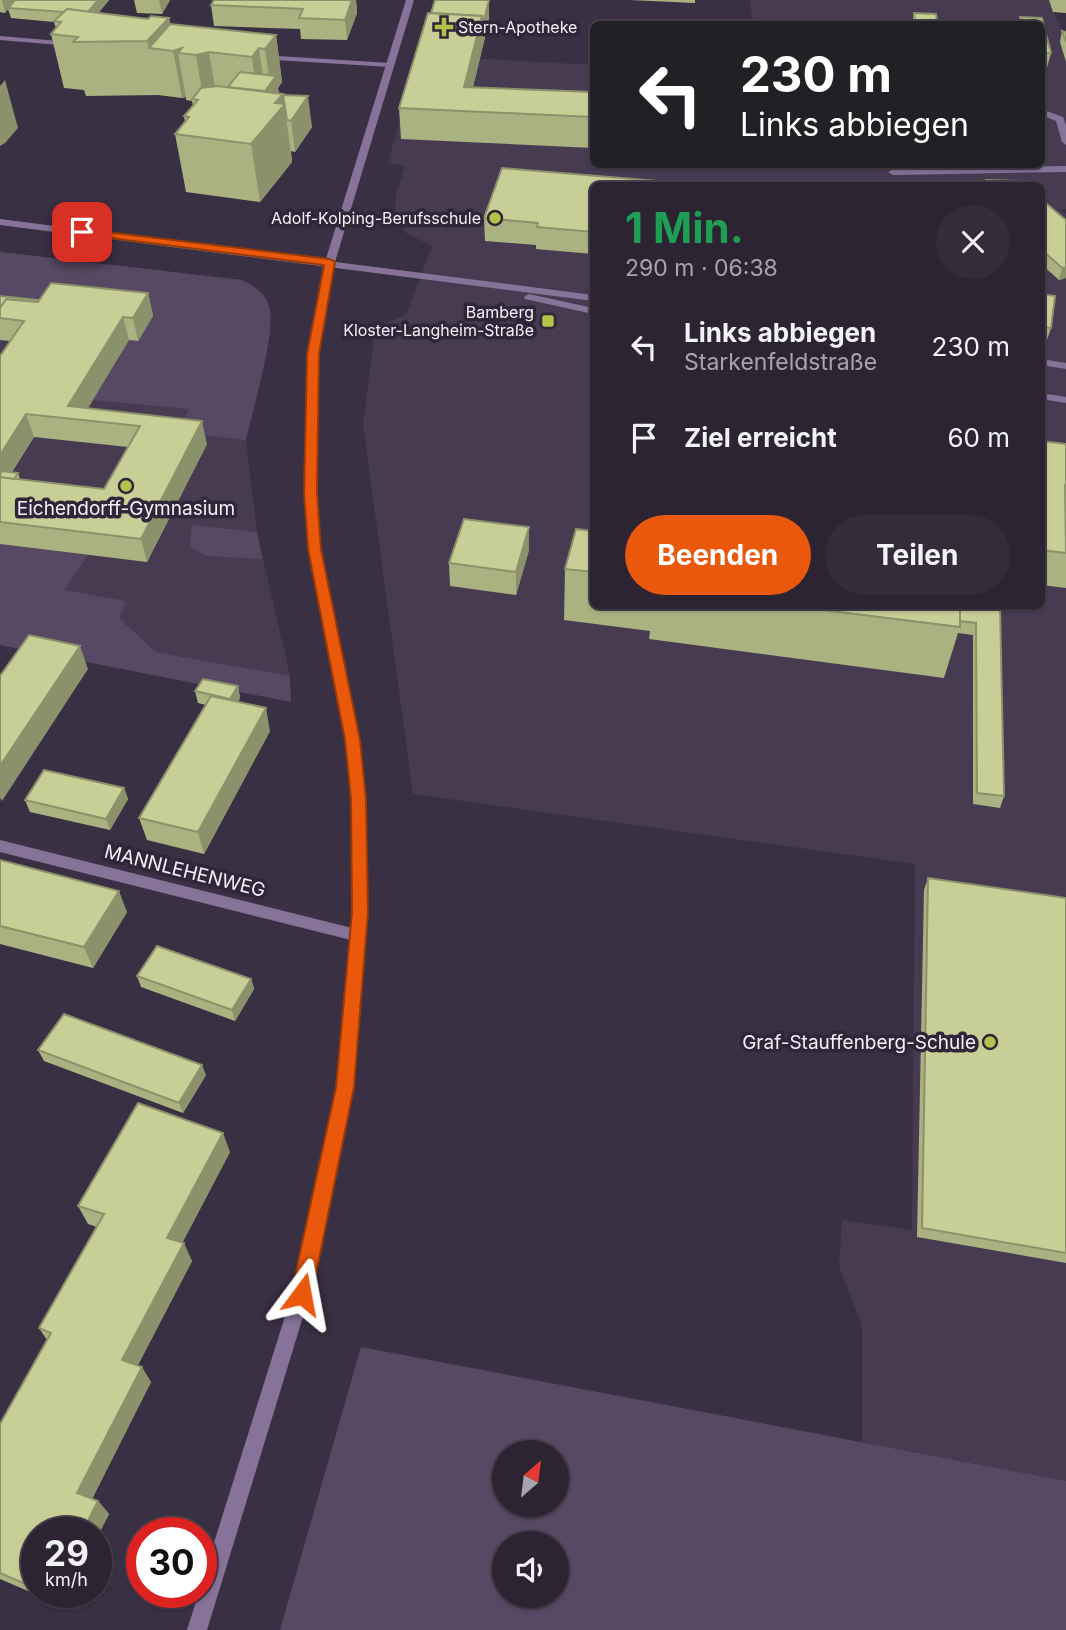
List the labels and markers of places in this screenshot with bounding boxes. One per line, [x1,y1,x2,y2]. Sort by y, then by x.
place label: Stern-Apotheke [458,17,577,37]
marker: Stern-Apotheke [436,19,452,35]
pin [52,202,112,262]
place label: Adolf-Kolping-Berufsschule [271,208,481,228]
marker: Adolf-Kolping-Berufsschule [487,210,503,226]
place label: Bamberg Kloster-Langheim-Straße [343,302,534,340]
marker: Bamberg Kloster-Langheim-Straße [540,313,556,329]
marker: Eichendorff-Gymnasium [118,478,134,494]
place label: Eichendorff-Gymnasium [17,497,235,520]
place label: Graf-Stauffenberg-Schule [742,1031,976,1054]
marker: Graf-Stauffenberg-Schule [982,1034,998,1050]

